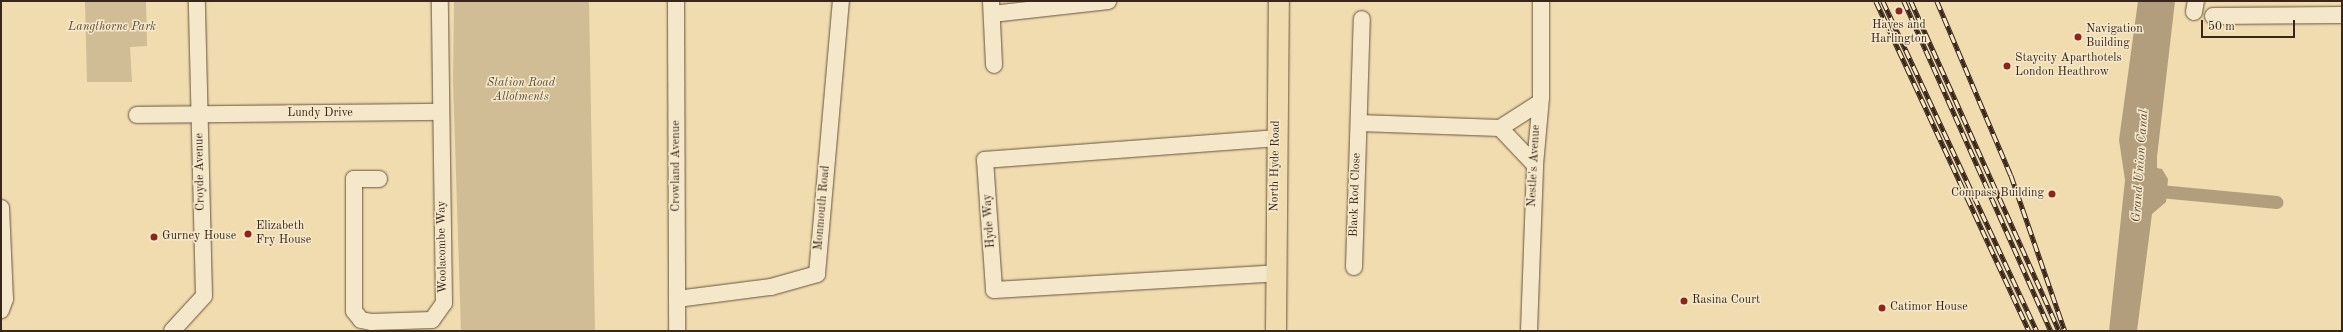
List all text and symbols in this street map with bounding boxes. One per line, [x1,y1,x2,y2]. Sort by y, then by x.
marker: Hayes and Harlington [1893,5,1905,17]
scale bar [2203,12,2297,38]
place label: Hayes and Harlington [1871,19,1927,47]
park label: Langthorne Park [68,21,156,35]
text: 50 m [2208,21,2235,33]
place label: Navigation Building [2086,23,2143,51]
marker: Navigation Building [2073,32,2083,42]
place label: Staycity Aparthotels London Heathrow [2015,52,2122,80]
marker: Staycity Aparthotels London Heathrow [2002,61,2012,71]
park label: Station Road Allotments [487,77,555,105]
street label: Lundy Drive [287,107,353,121]
water label: Grand Union Canal [2129,109,2153,223]
street label: Crowland Avenue [670,120,684,212]
street label: North Hyde Road [1268,120,1284,212]
street label: Nestle's Avenue [1526,124,1544,208]
street label: Croyde Avenue [193,133,209,211]
street label: Black Rod Close [1347,153,1365,237]
street label: Monmouth Road [812,165,834,251]
place label: Compass Building [1951,187,2044,201]
marker: Compass Building [2047,189,2057,199]
street label: Hyde Way [981,193,999,249]
street label: Woolacombe Way [435,201,451,293]
place label: Elizabeth Fry House [256,220,311,248]
marker: Elizabeth Fry House [243,229,253,239]
place label: Gurney House [162,230,236,244]
marker: Gurney House [149,232,159,242]
place label: Rasina Court [1692,294,1760,308]
marker: Rasina Court [1679,296,1689,306]
place label: Catimor House [1890,301,1968,315]
marker: Catimor House [1877,303,1887,313]

